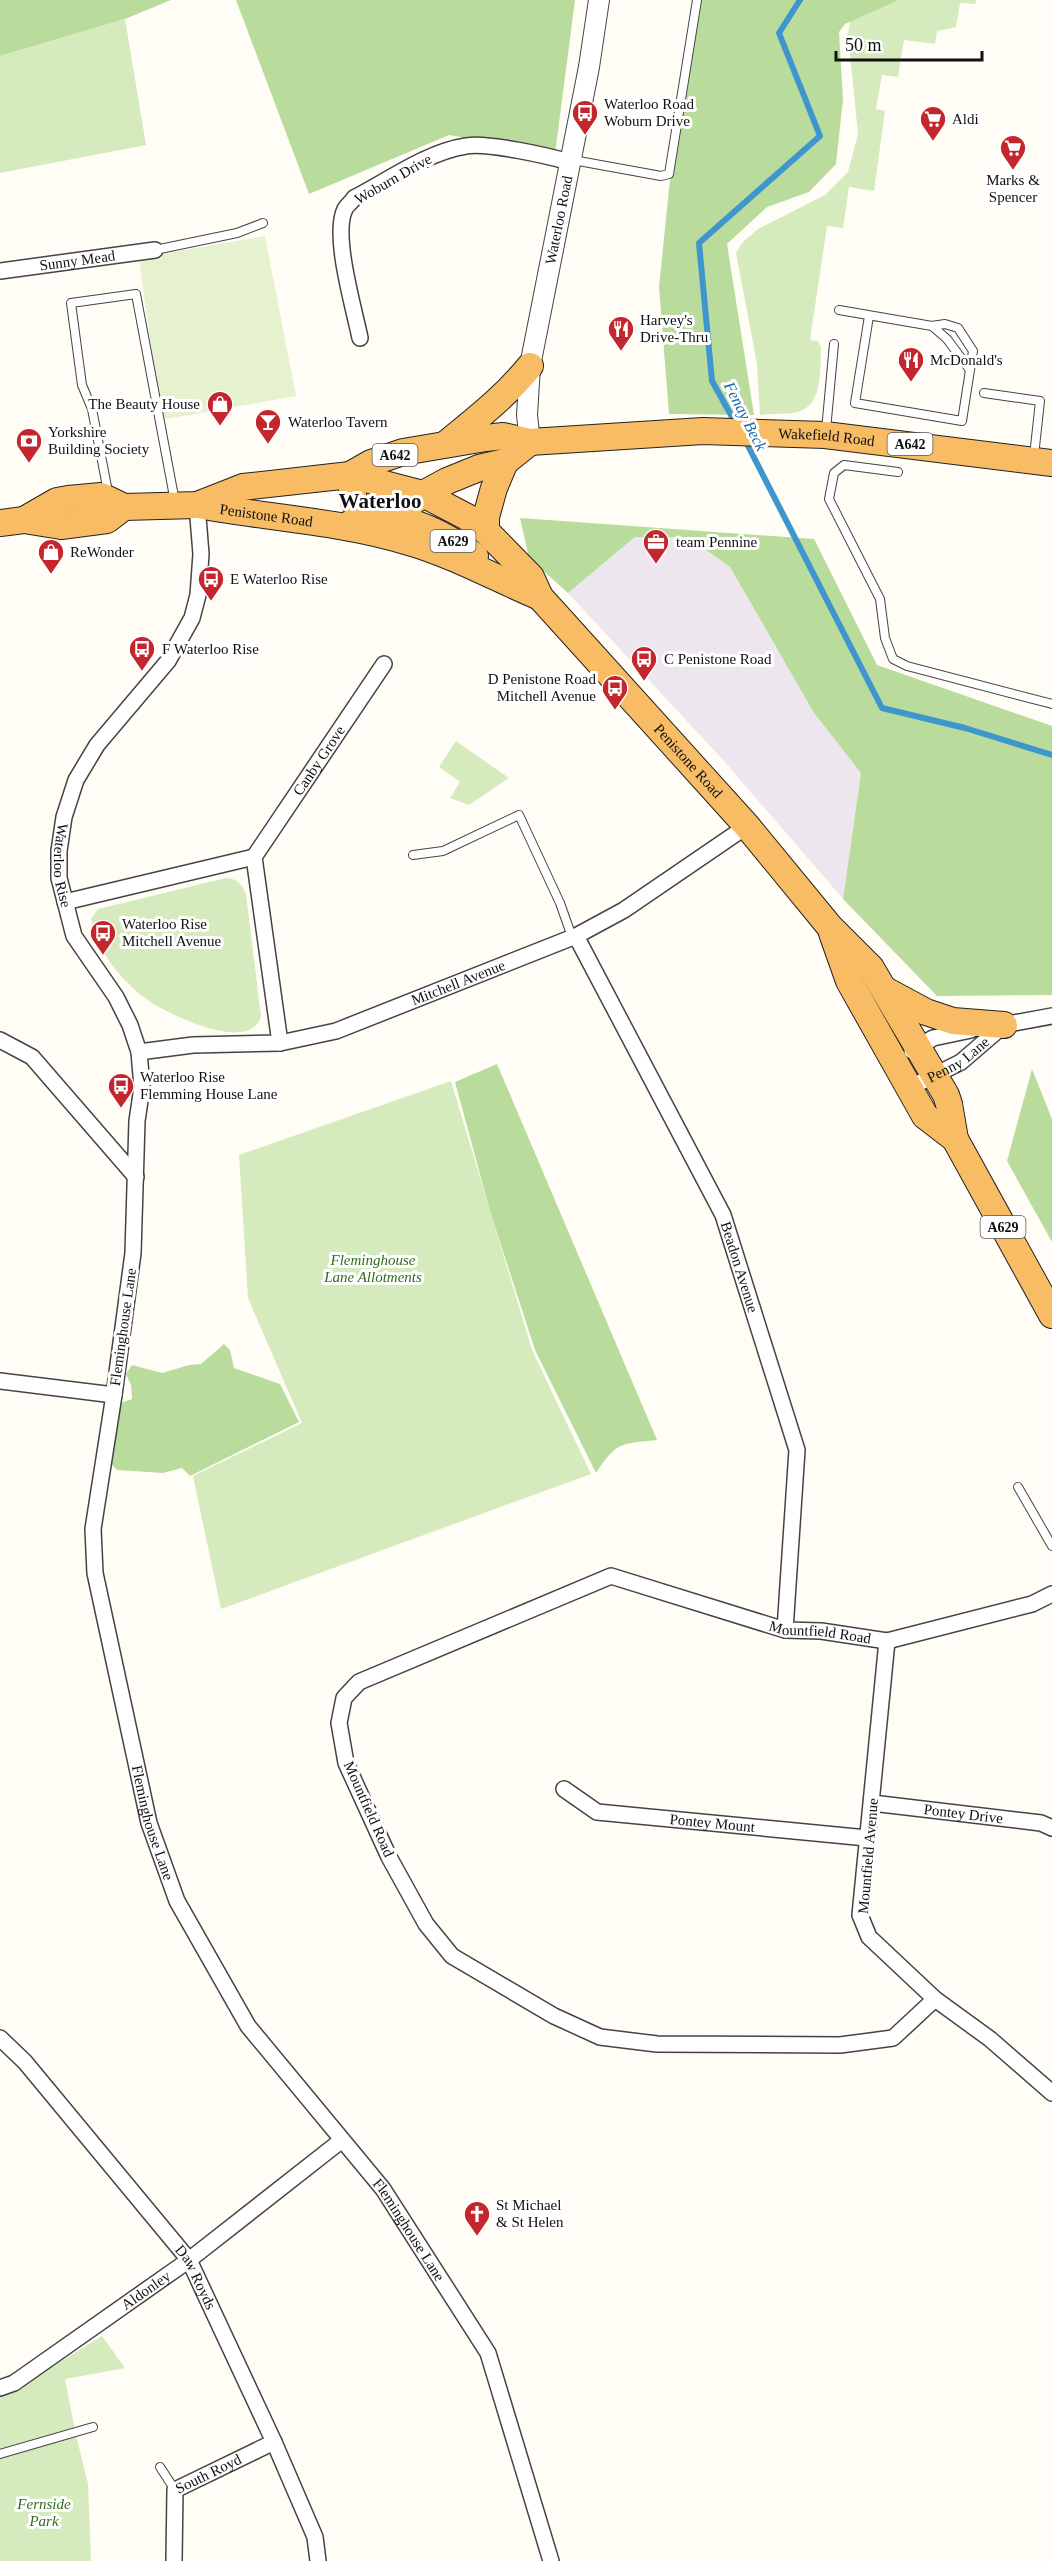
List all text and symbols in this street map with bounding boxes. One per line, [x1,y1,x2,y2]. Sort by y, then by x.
scale bar [836,24,982,62]
text: 50 m [845,35,882,55]
place label: Waterloo Road Woburn Drive [604,96,695,129]
bus stop icon: Waterloo Road Woburn Drive [570,98,600,136]
supermarket icon: Aldi [918,104,948,142]
place label: Aldi [952,111,979,127]
supermarket icon: Marks & Spencer [998,133,1028,171]
street label: Woburn Drive [352,150,434,207]
place label: Marks & Spencer [986,172,1040,205]
street label: Waterloo Road [542,174,575,266]
street label: Sunny Mead [38,247,117,274]
place label: Harvey's Drive-Thru [640,312,709,345]
restaurant icon: Harvey's Drive-Thru [606,314,636,352]
restaurant icon: McDonald's [896,345,926,383]
place label: McDonald's [930,352,1003,368]
water label: Fenay Beck [720,378,771,455]
shop icon: The Beauty House [205,389,235,427]
place label: The Beauty House [88,396,200,412]
bar icon: Waterloo Tavern [253,407,283,445]
place label: Waterloo Tavern [288,414,388,430]
place label: Yorkshire Building Society [48,424,150,457]
street label: Wakefield Road [778,425,876,449]
bank icon: Yorkshire Building Society [14,426,44,464]
road number: A642 [888,433,932,455]
road number: A642 [372,444,418,466]
district label: Waterloo [339,489,421,513]
street label: Penistone Road [219,501,314,530]
office icon: team Pennine [641,527,671,565]
road number: A629 [430,530,476,552]
place label: team Pennine [676,534,758,550]
shop icon: ReWonder [36,537,66,575]
place label: ReWonder [70,544,134,560]
bus stop icon: E Waterloo Rise [196,564,226,602]
place label: E Waterloo Rise [230,571,328,587]
bus stop icon: F Waterloo Rise [127,634,157,672]
place label: F Waterloo Rise [162,641,259,657]
bus stop icon: C Penistone Road [629,644,659,682]
place label: C Penistone Road [664,651,772,667]
place label: D Penistone Road Mitchell Avenue [488,671,596,704]
bus stop icon: D Penistone Road Mitchell Avenue [600,673,630,711]
street label: Penistone Road [651,721,726,802]
street label: Canby Grove [290,723,348,798]
street label: Waterloo Rise [51,822,74,910]
place label: Waterloo Rise Mitchell Avenue [122,916,222,949]
bus stop icon: Waterloo Rise Mitchell Avenue [88,918,118,956]
street label: Mitchell Avenue [409,957,507,1008]
street label: Penny Lane [925,1033,993,1086]
place label: Waterloo Rise Flemming House Lane [140,1069,278,1102]
bus stop icon: Waterloo Rise Flemming House Lane [106,1071,136,1109]
road number: A629 [980,1216,1026,1238]
street label: Beadon Avenue [718,1220,761,1315]
park label: Fleminghouse Lane Allotments [323,1252,422,1285]
street label: Fleminghouse Lane [107,1267,139,1387]
street label: Mountfield Road [767,1618,873,1647]
street label: Mountfield Road [341,1759,397,1860]
street label: Fleminghouse Lane [129,1764,177,1883]
street label: Mountfield Avenue [855,1797,881,1914]
street label: Pontey Drive [923,1801,1004,1826]
street label: Pontey Mount [669,1811,756,1835]
street label: Fleminghouse Lane [370,2175,448,2284]
place label: St Michael & St Helen [496,2197,564,2230]
church icon: St Michael & St Helen [462,2199,492,2237]
street label: Daw Royds [172,2242,219,2312]
street label: Aldonley [118,2267,174,2313]
street label: South Royd [173,2451,244,2497]
park label: Fernside Park [16,2496,71,2529]

